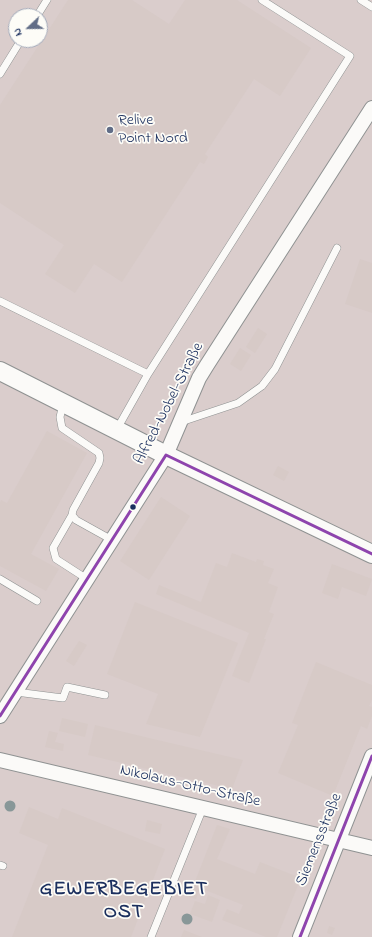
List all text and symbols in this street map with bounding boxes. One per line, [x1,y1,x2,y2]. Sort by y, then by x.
north arrow [8,8,48,48]
text: N [9,26,27,39]
place label: Relive Point Nord [118,111,188,149]
marker: Relive Point Nord [105,125,115,135]
street label: Alfred-Nobel-Straße [131,340,209,468]
unlabelled marker [128,502,138,512]
street label: Nikolaus-Otto-Straße [118,762,262,812]
street label: Siemensstraße [293,791,347,889]
district label: GEWERBEGEBIET OST [40,879,208,926]

